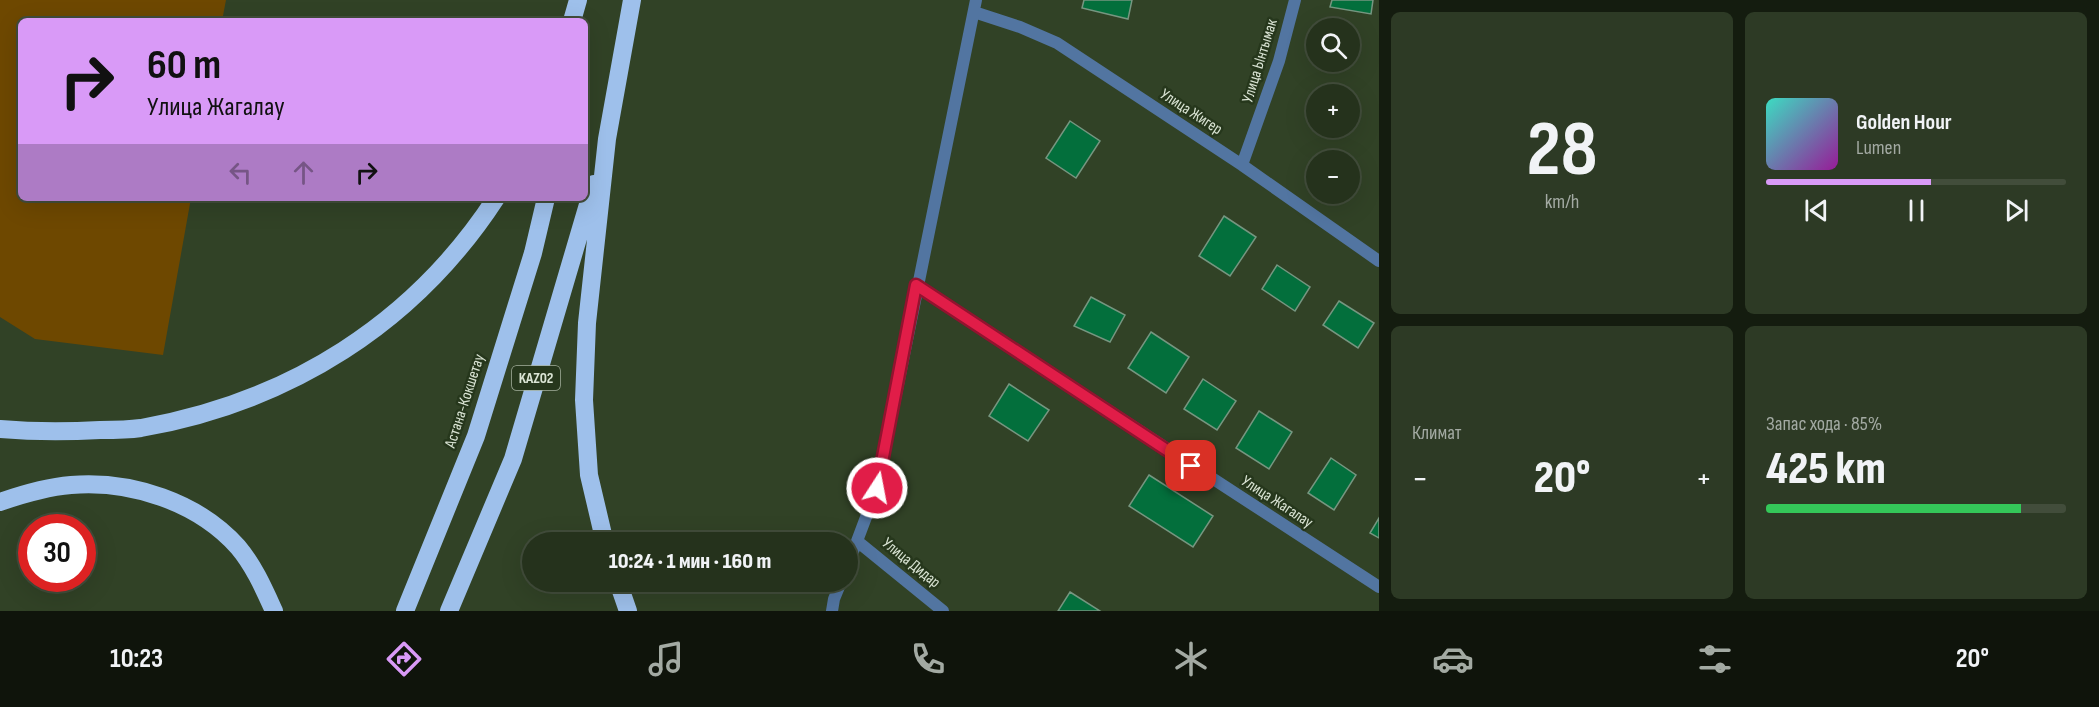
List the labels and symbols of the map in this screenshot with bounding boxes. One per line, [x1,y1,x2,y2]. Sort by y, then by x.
street label: Улица Ынтымак [1238,16,1282,105]
street label: Улица Жигер [1156,85,1226,139]
street label: Астана-Кокшетау [441,352,489,451]
road number: KАZ02 [512,366,560,390]
pin [1165,440,1216,491]
position arrow [845,456,909,520]
street label: Улица Жагалау [1238,472,1316,532]
speed limit sign: 30 [18,514,96,592]
street label: Улица Дидар [878,534,944,592]

